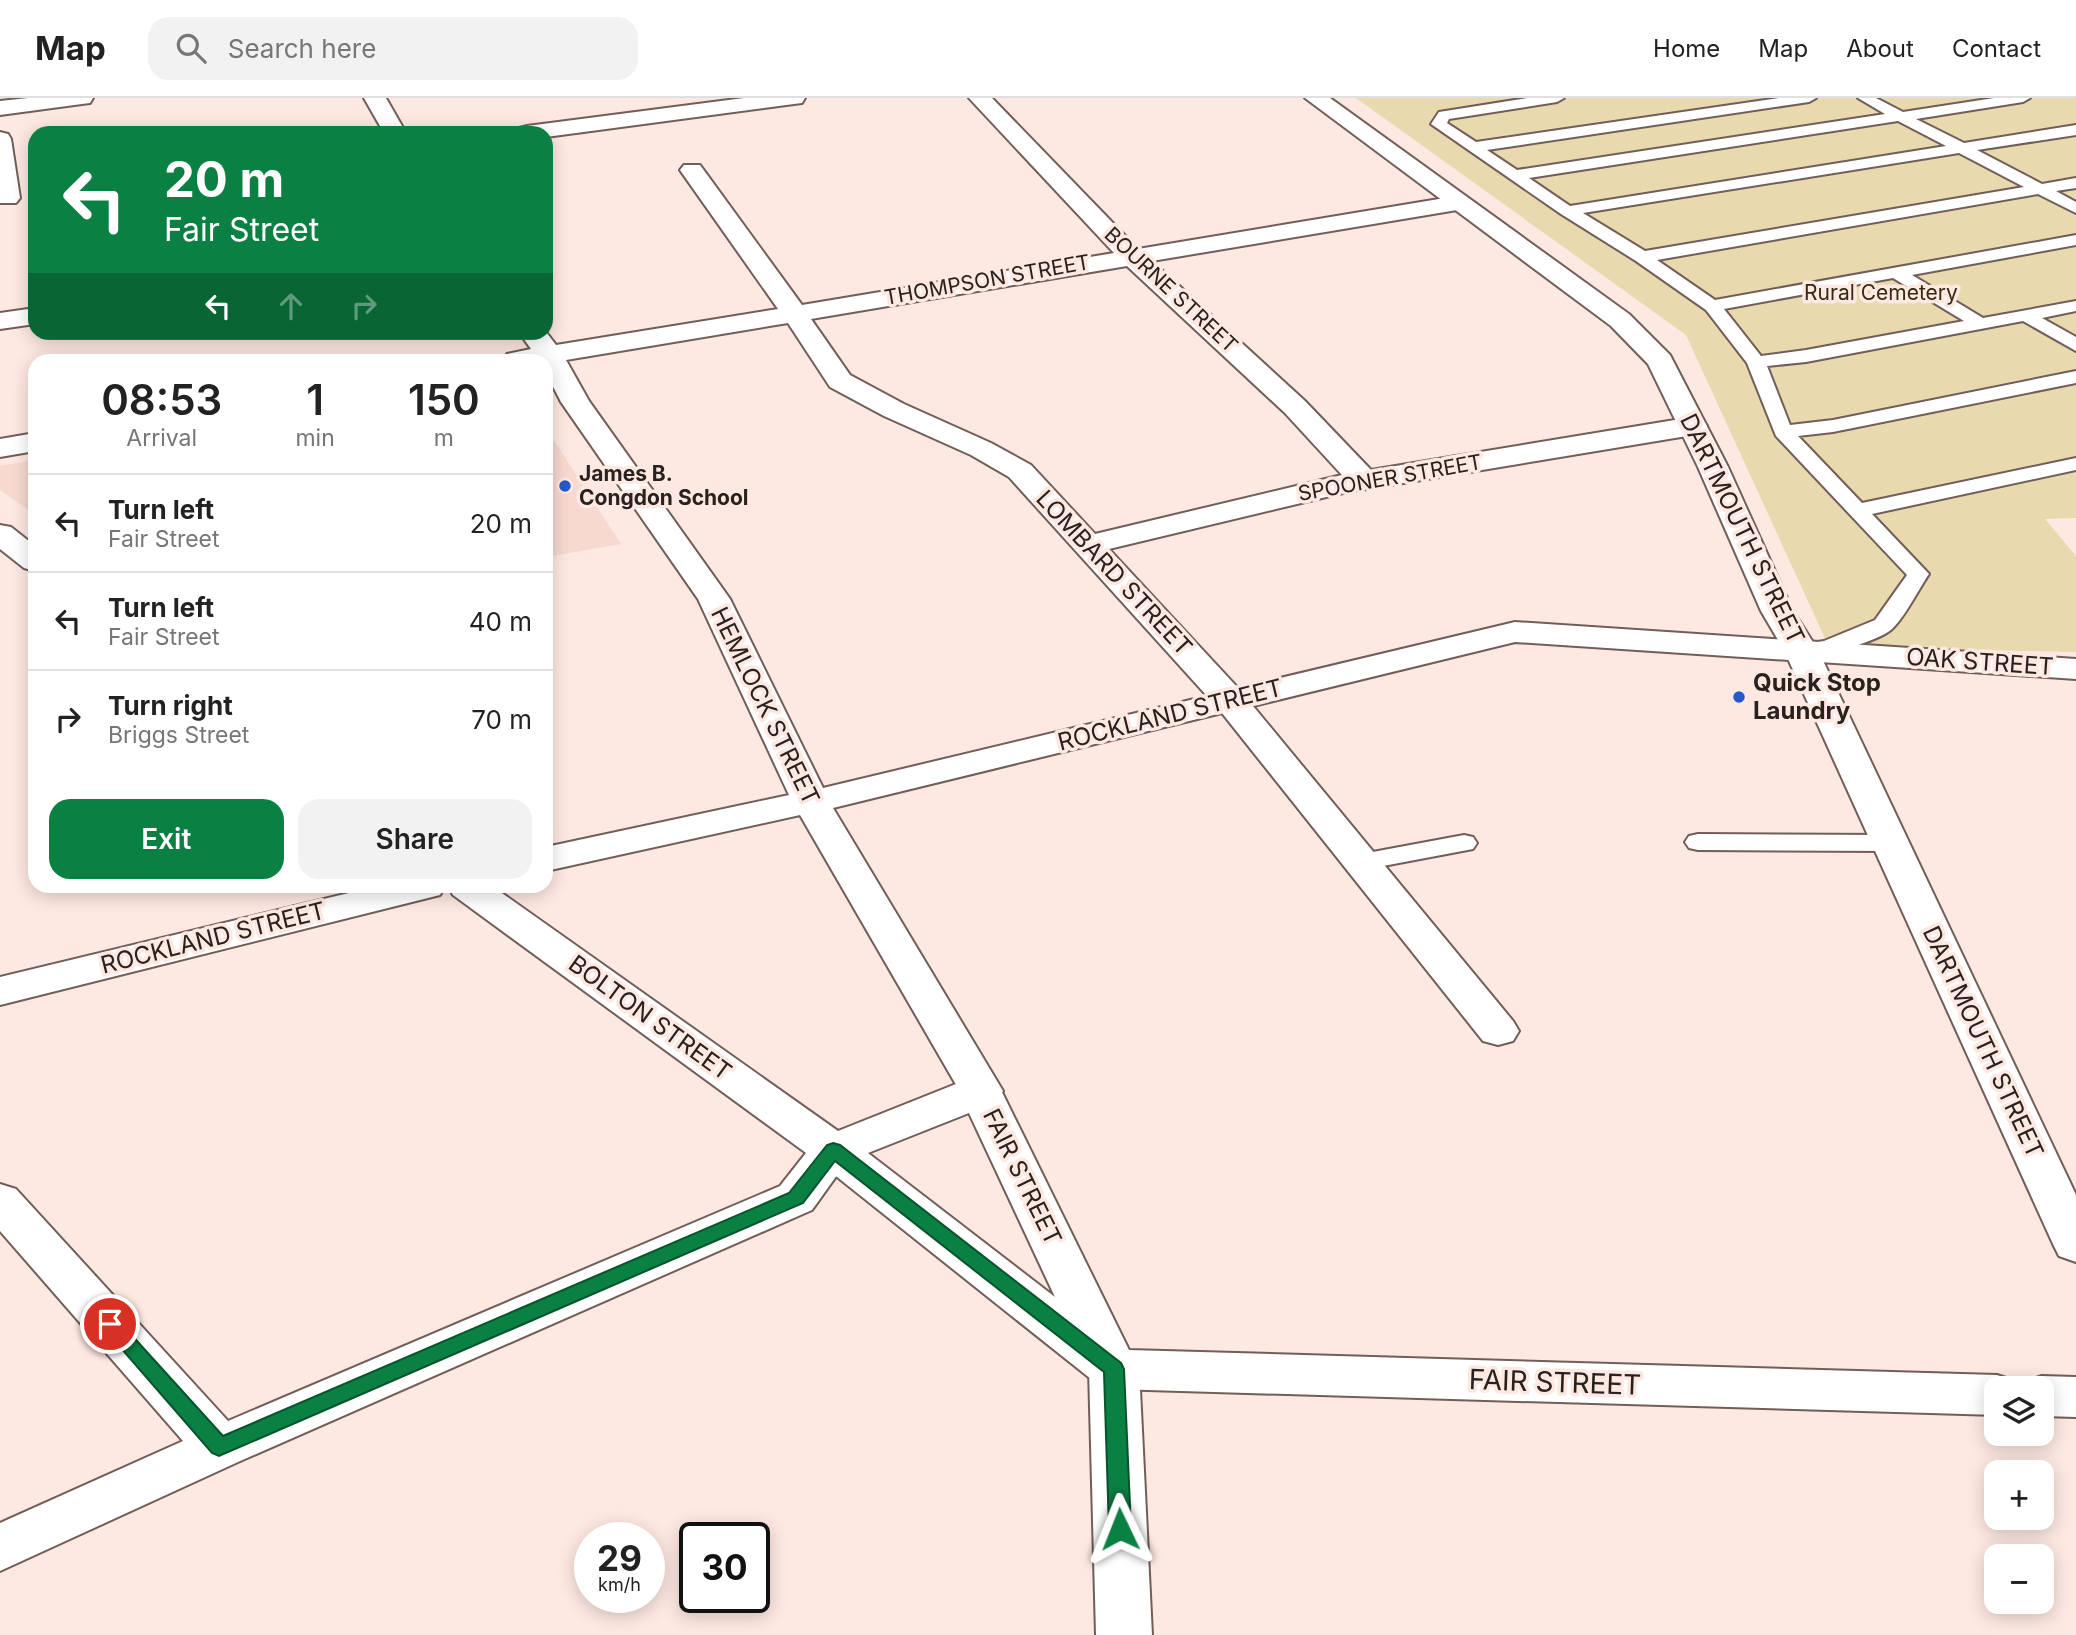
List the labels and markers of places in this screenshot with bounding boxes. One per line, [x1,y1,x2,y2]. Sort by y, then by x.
place label: James B. Congdon School [579,461,749,510]
marker: James B. Congdon School [557,478,573,494]
place label: Quick Stop Laundry [1753,668,1881,725]
marker: Quick Stop Laundry [1731,689,1747,705]
pin [80,1294,140,1354]

